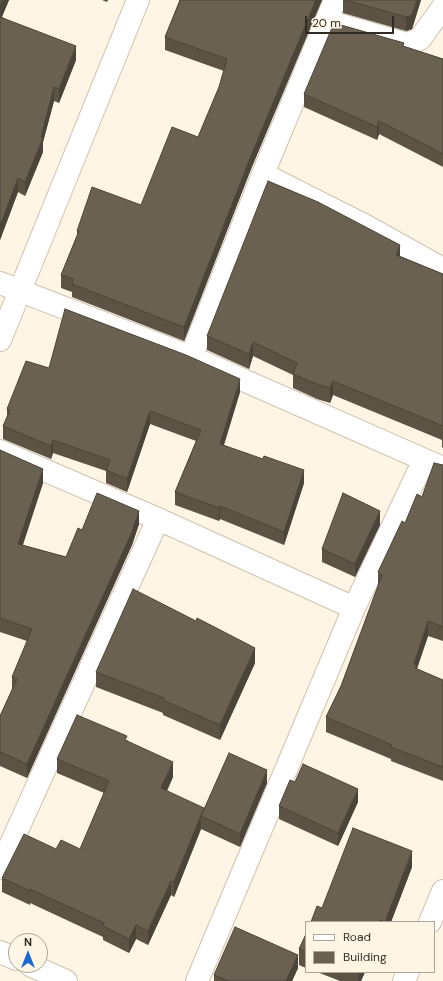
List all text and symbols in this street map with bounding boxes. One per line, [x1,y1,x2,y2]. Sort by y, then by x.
scale bar [307,8,396,34]
text: 20 m [312,15,341,31]
legend [305,921,435,973]
text: Road [343,929,371,945]
north arrow [8,933,48,973]
text: N [24,935,32,949]
text: Building [343,949,387,965]

